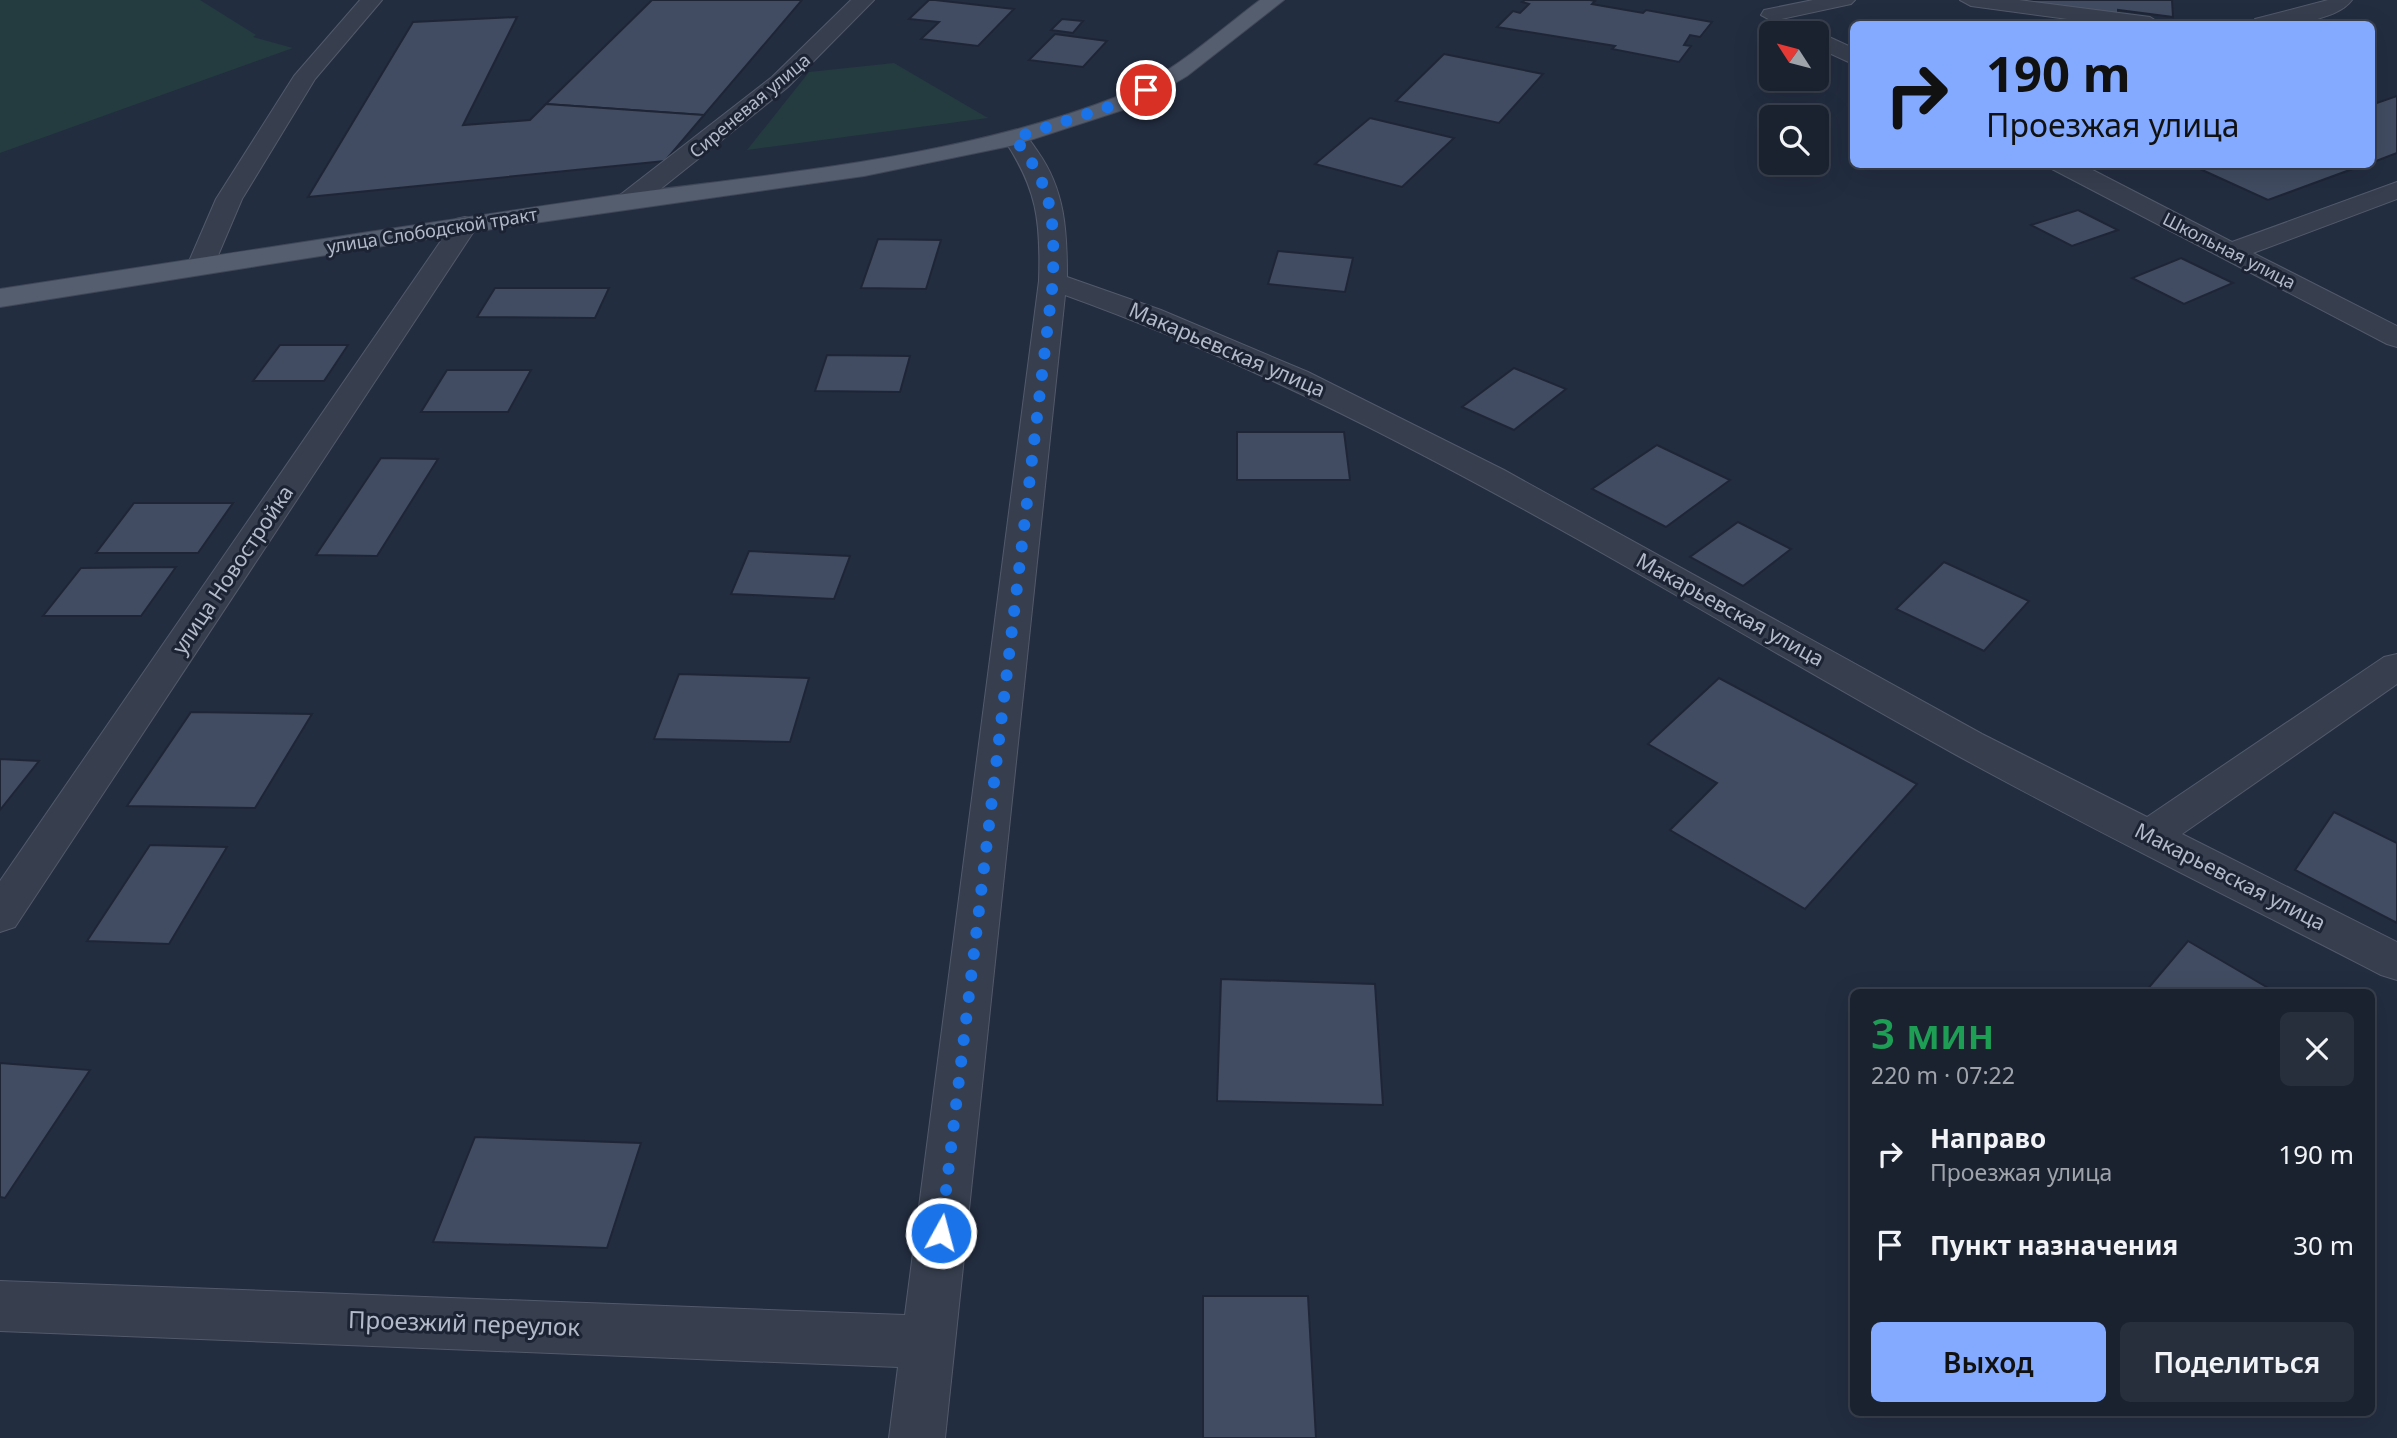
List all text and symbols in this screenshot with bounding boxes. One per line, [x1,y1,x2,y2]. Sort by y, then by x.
north arrow [1759,21,1829,91]
map controls [1759,21,1829,175]
text: 190 m [1986,40,2131,106]
street label: Сиреневая улица [684,48,815,163]
icon: right [1871,49,1962,140]
pin [1116,60,1176,120]
icon: arrive [1127,71,1165,109]
text: Проезжая улица [1986,103,2239,146]
button: search [1759,105,1829,175]
street label: улица Слободской тракт [325,201,539,258]
street label: Школьная улица [2159,206,2300,294]
street label: Макарьевская улица [1125,295,1330,403]
street label: улица Новостройка [165,479,299,659]
street label: Макарьевская улица [1632,546,1829,672]
street label: Макарьевская улица [2130,816,2331,936]
text: 3 мин [1871,1004,1994,1061]
button: close [2280,1012,2354,1086]
text: 220 m · 07:22 [1871,1059,2015,1091]
text: Направо [1930,1120,2046,1156]
icon: right [1871,1135,1909,1173]
text: 190 m [2278,1136,2354,1172]
text: Проезжая улица [1930,1156,2112,1188]
position arrow [904,1196,978,1270]
icon: arrive [1871,1226,1909,1264]
text: Пункт назначения [1930,1227,2178,1263]
text: 30 m [2293,1227,2354,1263]
street label: Проезжий переулок [347,1302,581,1343]
button: Выход [1871,1322,2106,1402]
button: Поделиться [2120,1322,2354,1402]

